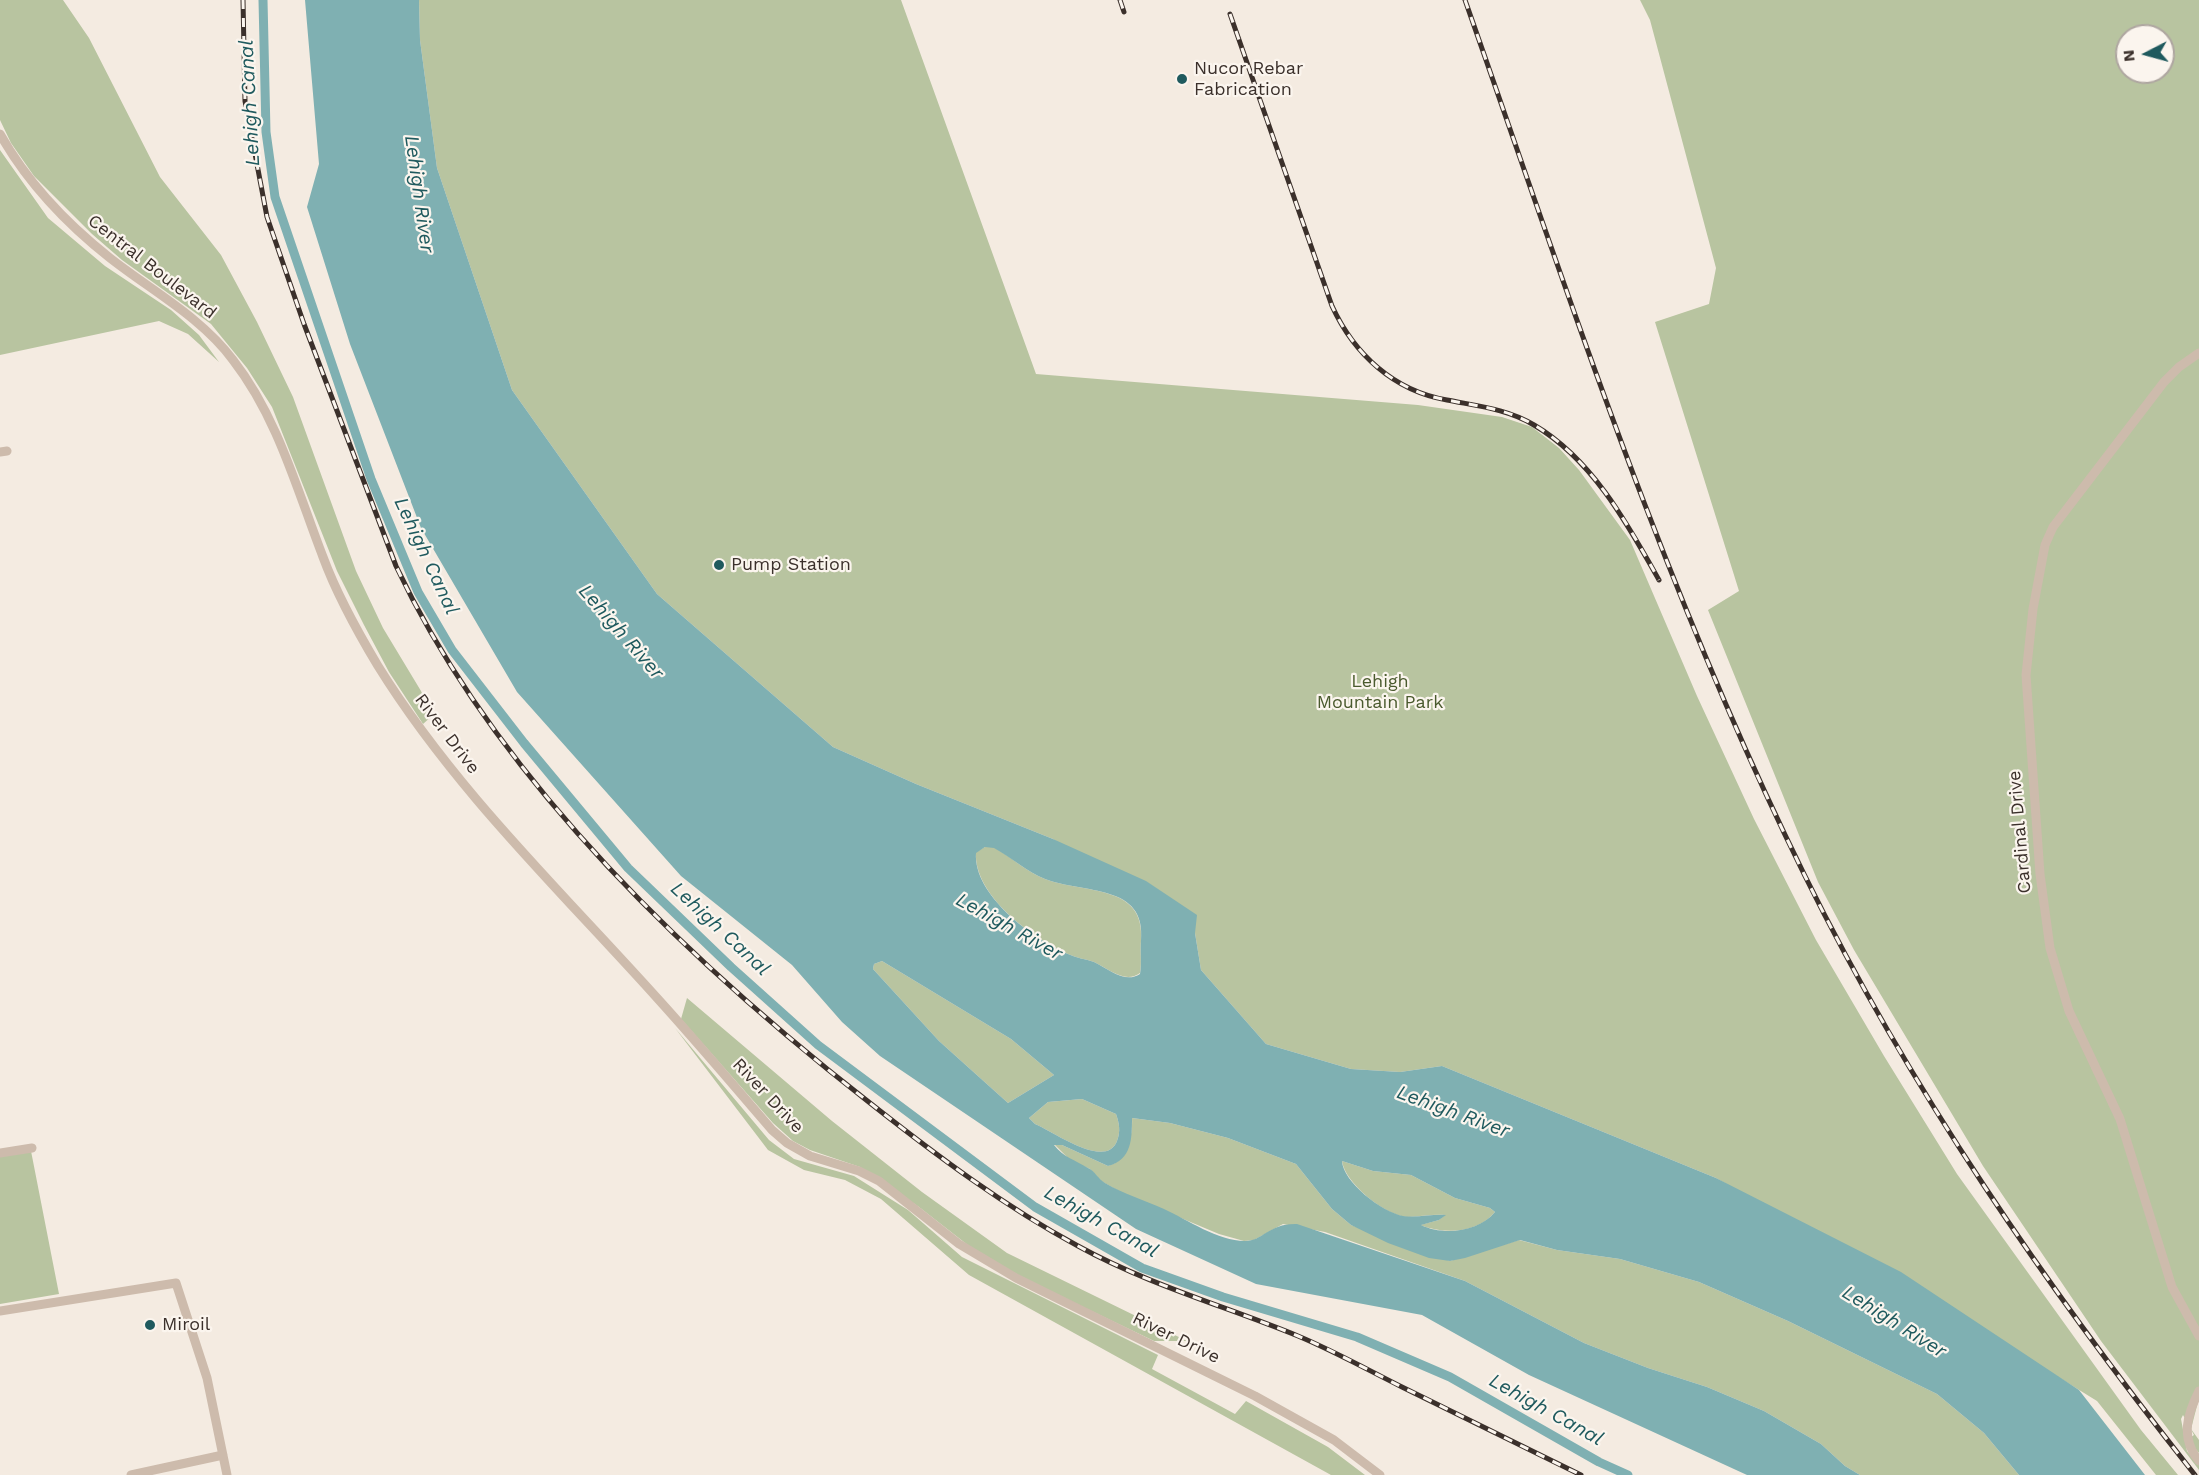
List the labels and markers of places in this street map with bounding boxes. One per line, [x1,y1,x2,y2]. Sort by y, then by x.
place label: Nucor Rebar Fabrication [1194,58,1303,100]
marker: Nucor Rebar Fabrication [1175,72,1189,86]
place label: Pump Station [731,554,851,576]
marker: Pump Station [712,558,726,572]
place label: Miroil [162,1314,210,1336]
marker: Miroil [143,1318,157,1332]

